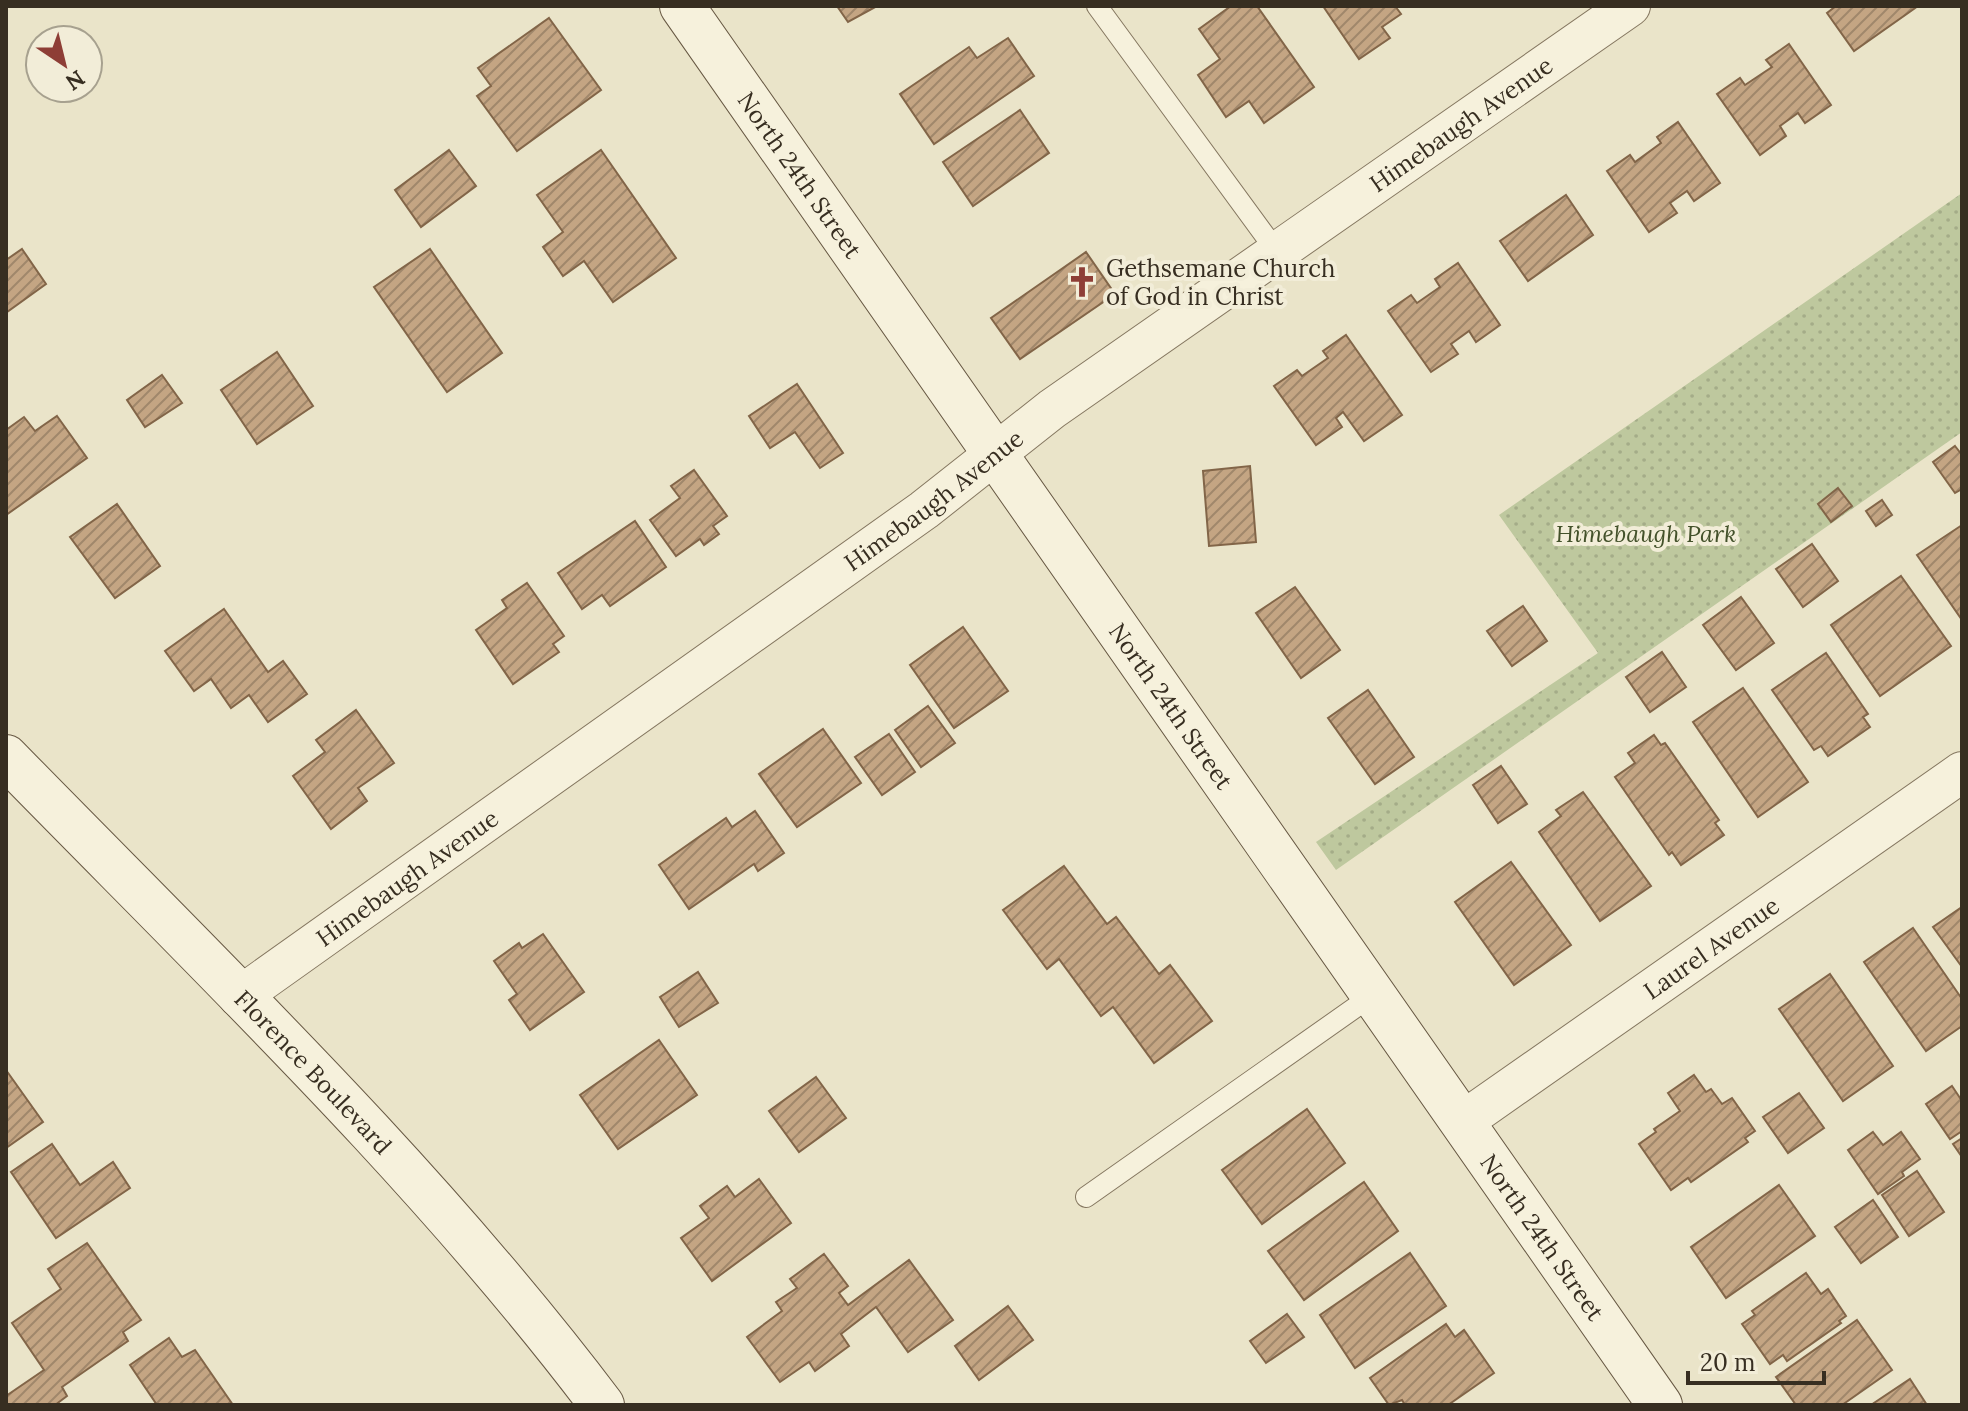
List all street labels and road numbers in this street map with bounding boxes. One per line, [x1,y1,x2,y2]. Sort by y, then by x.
street label: Himebaugh Avenue [1363,49,1559,198]
street label: North 24th Street [731,86,869,265]
street label: Himebaugh Avenue [838,422,1029,577]
street label: North 24th Street [1102,617,1241,796]
street label: Himebaugh Avenue [310,802,504,953]
street label: Laurel Avenue [1637,890,1785,1006]
street label: Florence Boulevard [228,983,399,1160]
street label: North 24th Street [1474,1148,1612,1327]

